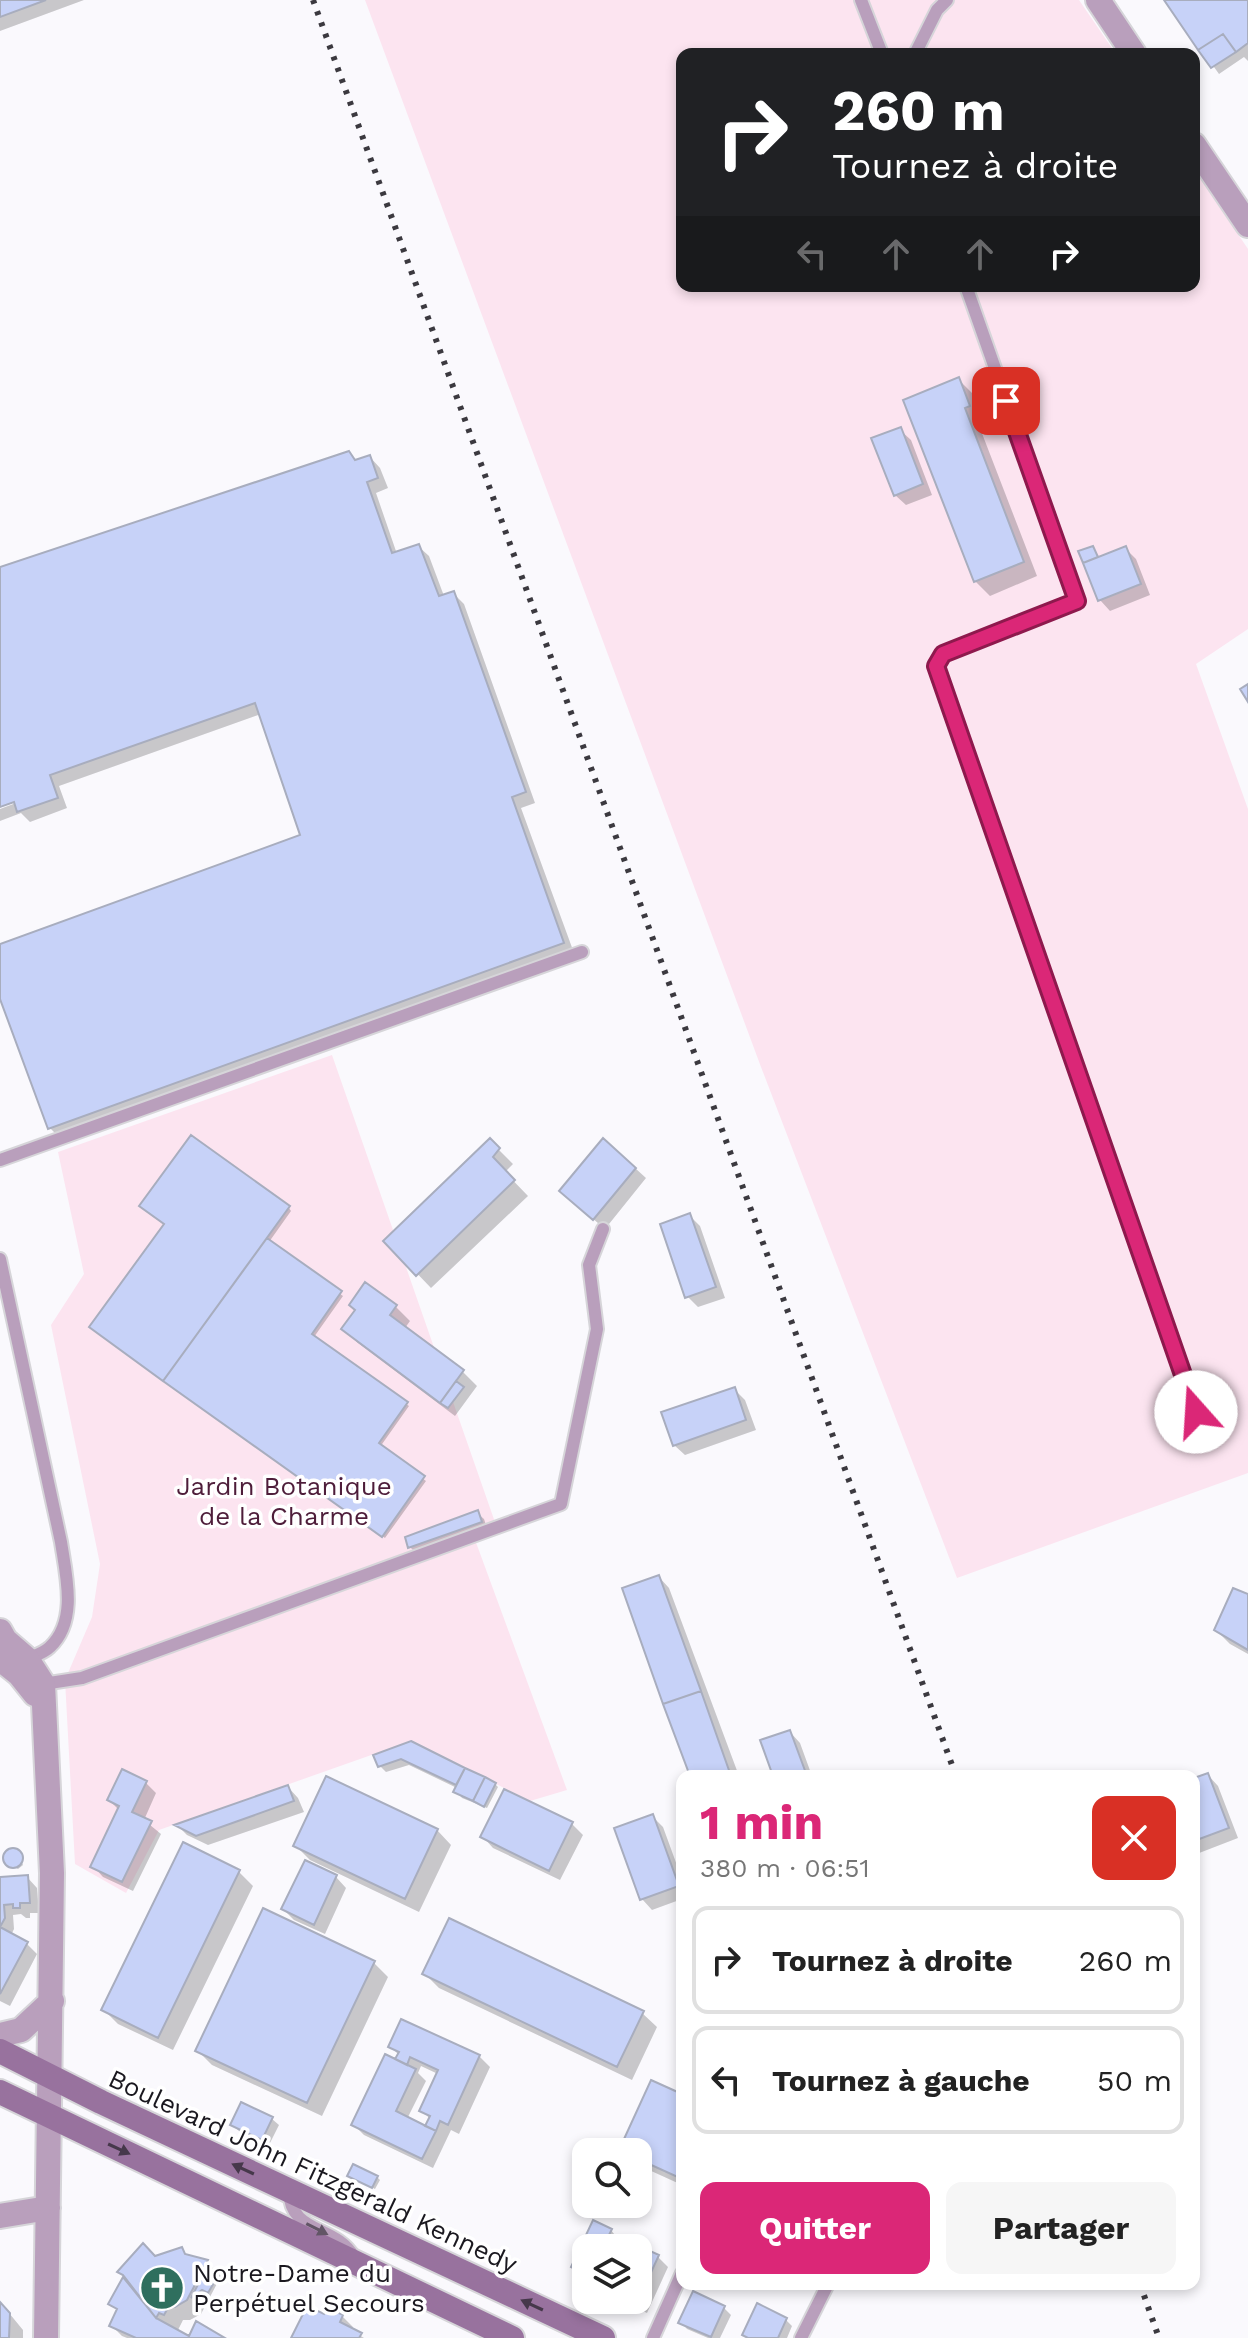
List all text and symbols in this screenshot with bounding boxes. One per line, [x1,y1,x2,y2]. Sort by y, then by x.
text: 260 m [832,78,1005,144]
icon: right [700,80,804,184]
text: Tournez à droite [832,145,1118,187]
icon: left [790,232,834,276]
icon: ahead [874,232,918,276]
icon: ahead [958,232,1002,276]
icon: right [1042,232,1086,276]
pin [972,367,1040,435]
icon: arrive [984,379,1028,423]
position arrow [1154,1370,1238,1454]
park label: Jardin Botanique de la Charme [176,1471,392,1531]
text: 1 min [700,1794,823,1851]
button: close [1092,1796,1176,1880]
text: 380 m · 06:51 [700,1853,870,1883]
icon: right [704,1938,748,1982]
text: Tournez à droite [772,1943,1013,1978]
text: 260 m [1079,1943,1172,1978]
icon: left [704,2058,748,2102]
street label: Boulevard John Fitzgerald Kennedy [104,2063,523,2279]
text: Tournez à gauche [772,2063,1030,2098]
text: 50 m [1097,2063,1172,2098]
map controls [572,2138,652,2314]
button: search [572,2138,652,2218]
one-way arrow [107,2142,131,2156]
one-way arrow [232,2162,255,2175]
button: Quitter [700,2182,930,2274]
button: Partager [946,2182,1176,2274]
one-way arrow [306,2222,329,2236]
button: layers [572,2234,652,2314]
place label: Notre-Dame du Perpétuel Secours [193,2258,425,2318]
church icon: Notre-Dame du Perpétuel Secours [138,2264,186,2312]
one-way arrow [521,2298,544,2312]

